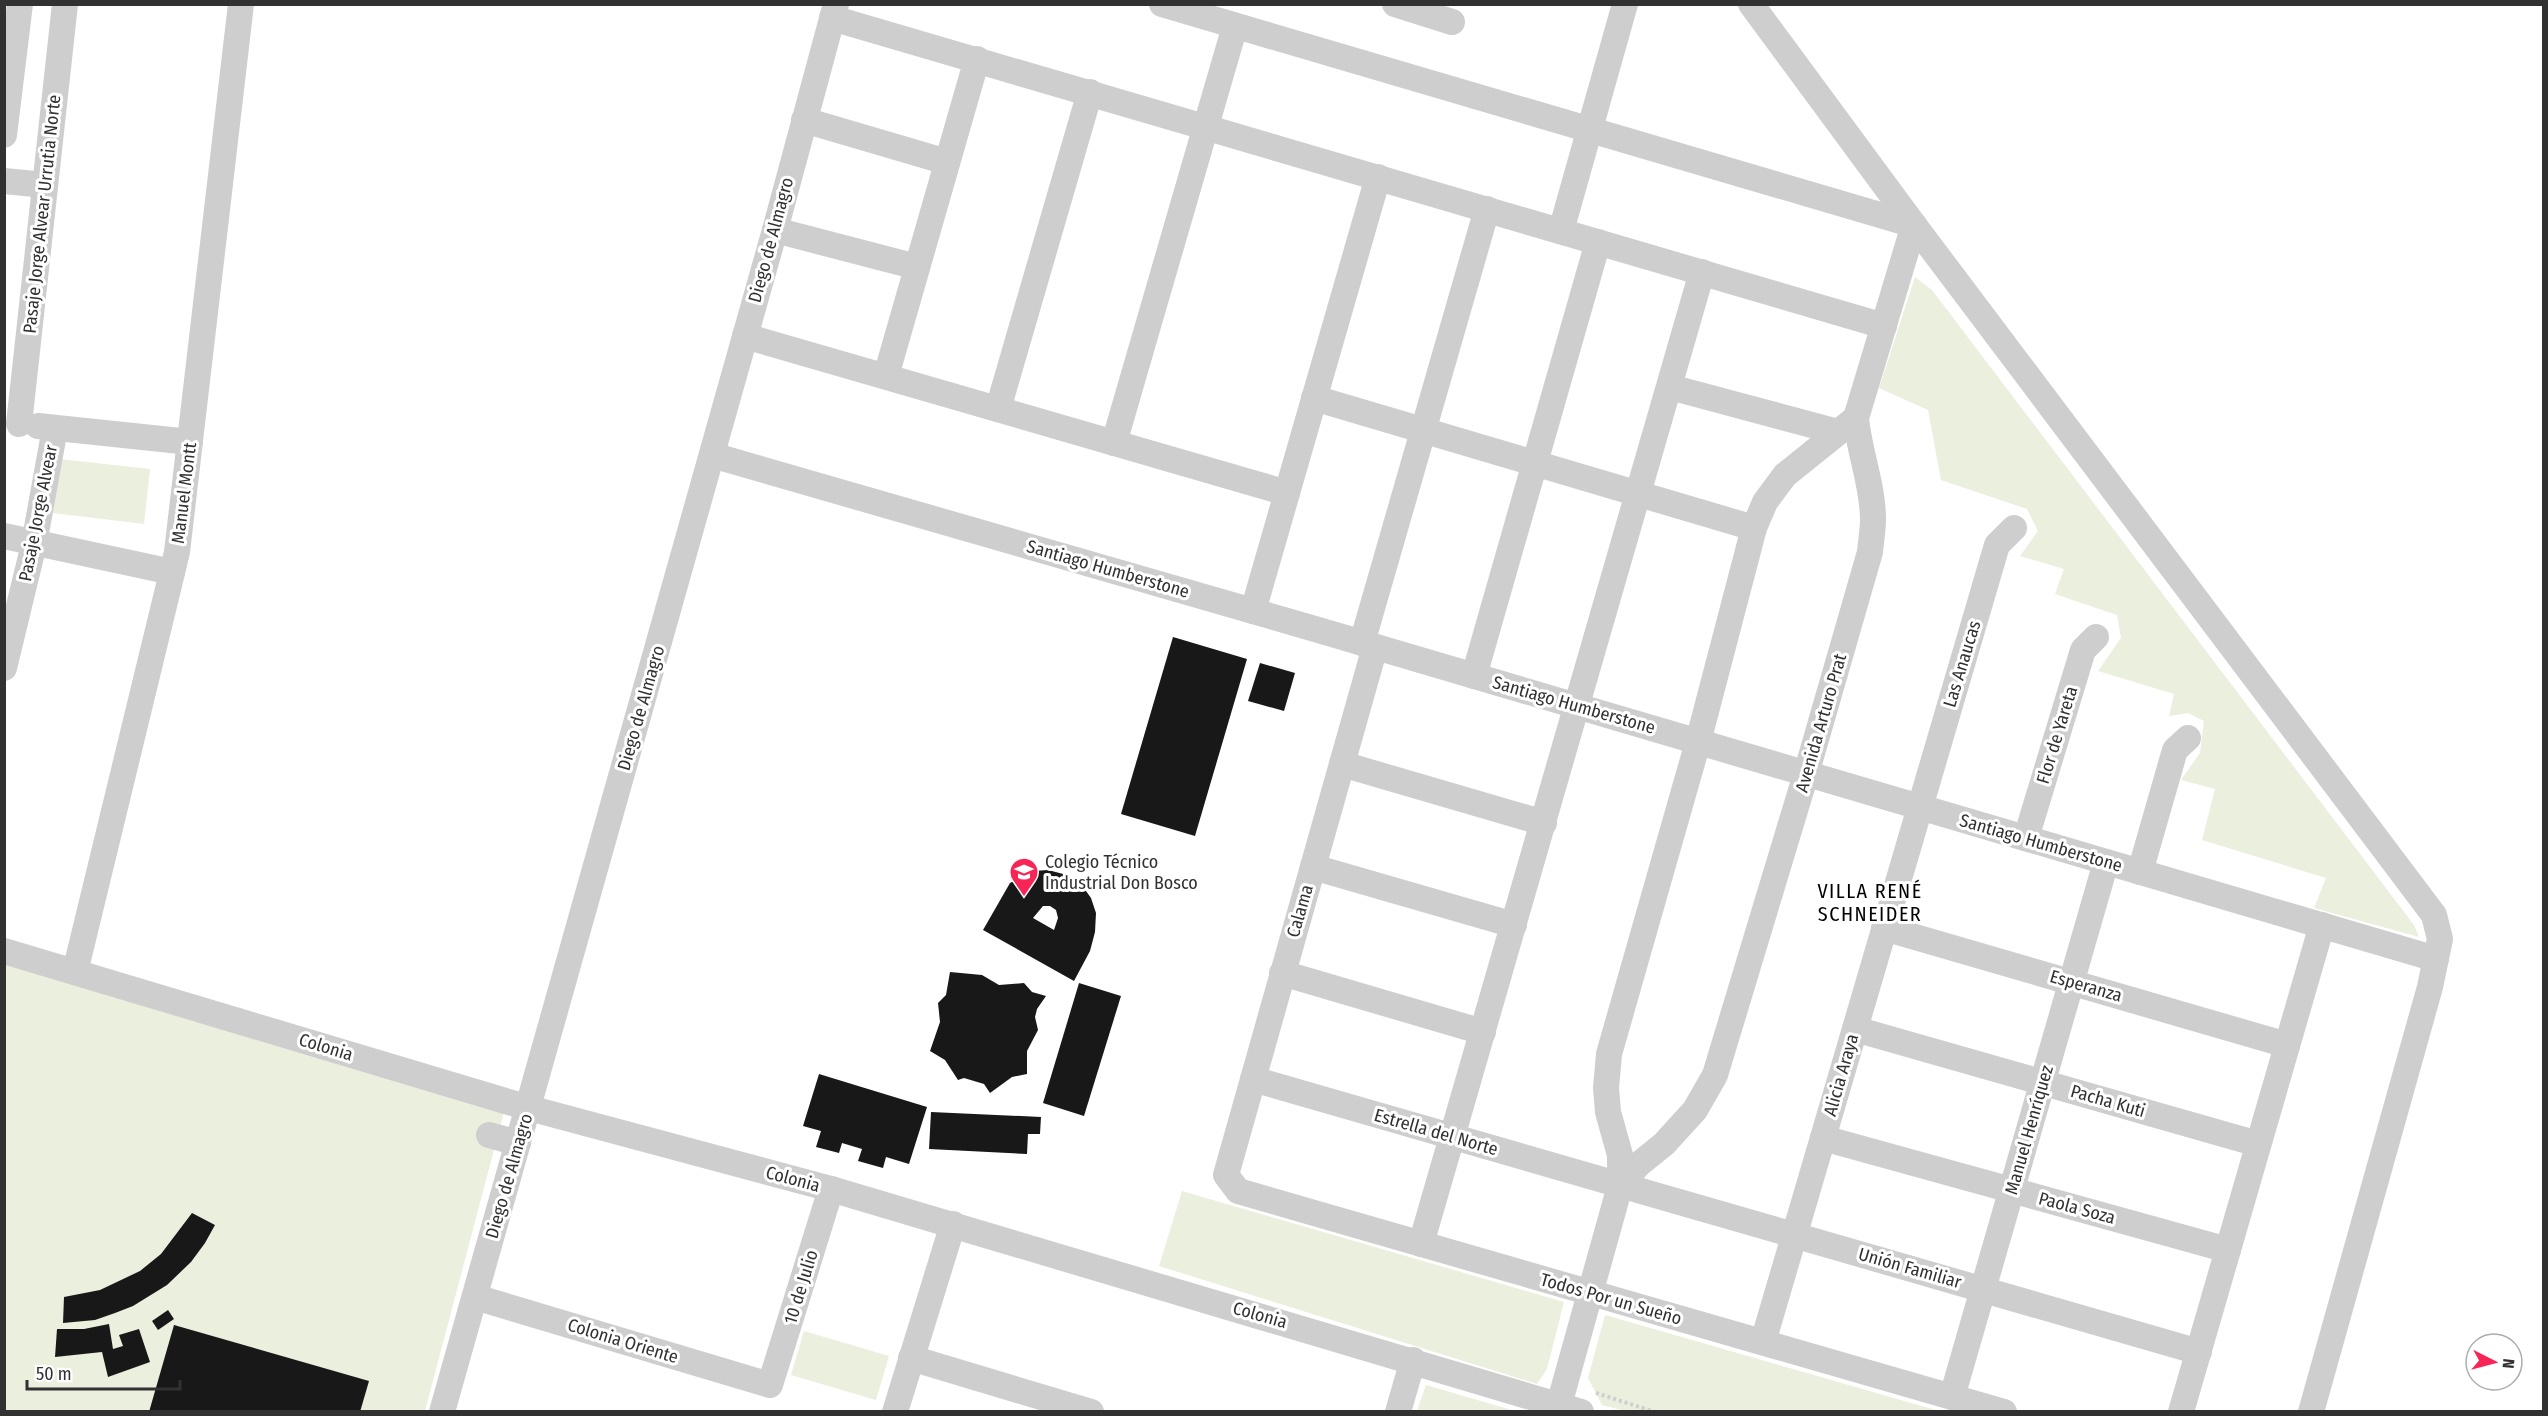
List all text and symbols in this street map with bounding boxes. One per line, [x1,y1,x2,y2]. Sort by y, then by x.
street label: Pasaje Jorge Alvear Urrutia Norte [19,93,65,334]
street label: Diego de Almagro [744,175,798,305]
street label: Manuel Montt [167,441,201,545]
street label: Pasaje Jorge Alvear [14,442,62,583]
street label: Santiago Humberstone [1024,535,1192,603]
street label: Las Anaucas [1938,618,1986,710]
street label: Diego de Almagro [613,643,669,773]
street label: Avenida Arturo Prat [1791,651,1851,795]
street label: Santiago Humberstone [1490,671,1658,739]
street label: Flor de Yareta [2032,683,2082,786]
street label: Santiago Humberstone [1957,809,2125,877]
place label: Colegio Técnico Industrial Don Bosco [1045,851,1198,894]
school or university icon: Colegio Técnico Industrial Don Bosco [1008,856,1040,898]
district label: VILLA RENÉ SCHNEIDER [1817,879,1923,926]
street label: Calama [1282,882,1318,940]
street label: Esperanza [2047,965,2125,1007]
street label: Colonia [296,1028,356,1066]
street label: Alicia Araya [1819,1031,1863,1119]
street label: Manuel Henríquez [2000,1063,2058,1197]
street label: Pacha Kuti [2068,1080,2148,1122]
street label: Estrella del Norte [1372,1104,1501,1160]
street label: Diego de Almagro [481,1111,537,1241]
street label: Colonia [763,1161,823,1197]
street label: Paola Soza [2036,1187,2118,1229]
street label: Unión Familiar [1856,1243,1965,1293]
street label: 10 de Julio [779,1247,823,1327]
street label: Todos Por un Sueño [1538,1268,1684,1330]
street label: Colonia [1230,1297,1290,1333]
street label: Colonia Oriente [565,1314,681,1368]
north arrow [2464,1332,2524,1392]
scale bar [27,1353,180,1391]
text: N [2498,1358,2518,1369]
text: 50 m [36,1363,72,1385]

